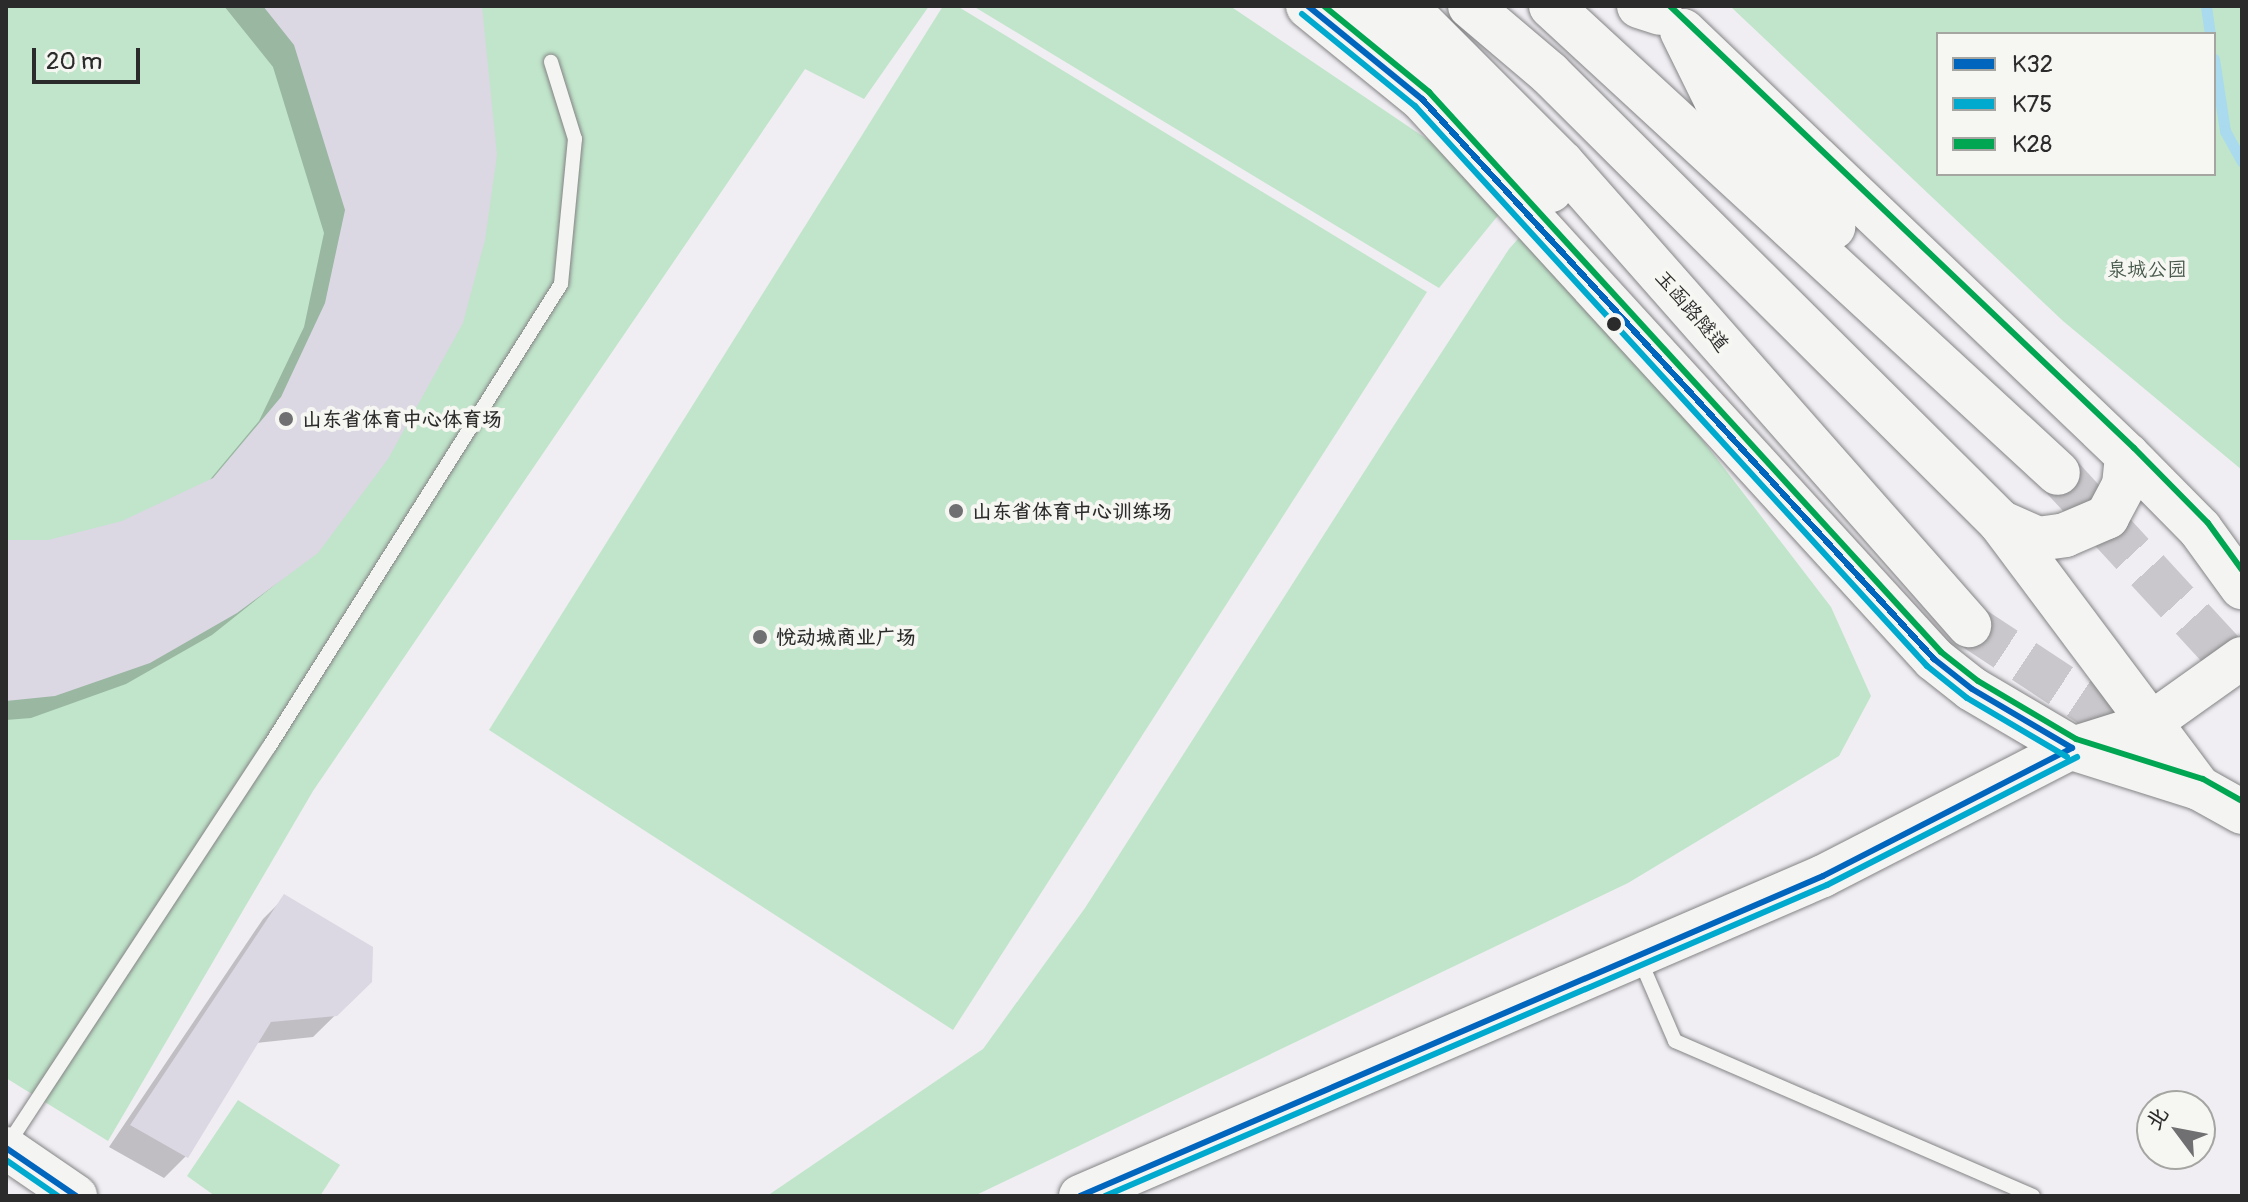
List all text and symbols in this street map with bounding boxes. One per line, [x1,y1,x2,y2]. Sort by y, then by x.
scale bar [36,32,144,82]
legend [1936,32,2216,176]
text: 20 m [46,47,102,76]
text: K32 [2012,50,2053,79]
text: K75 [2012,90,2052,119]
text: K28 [2012,130,2052,159]
park label: 泉城公园 [2107,257,2187,281]
street label: 玉函路隧道 [1650,265,1734,357]
unlabelled marker [1606,316,1622,332]
place label: 山东省体育中心体育场 [302,407,502,431]
marker: 山东省体育中心体育场 [277,410,295,428]
place label: 山东省体育中心训练场 [972,499,1172,523]
marker: 山东省体育中心训练场 [947,502,965,520]
place label: 悦动城商业广场 [776,625,916,649]
marker: 悦动城商业广场 [751,628,769,646]
north arrow [2136,1090,2216,1170]
text: 北 [2140,1102,2175,1135]

